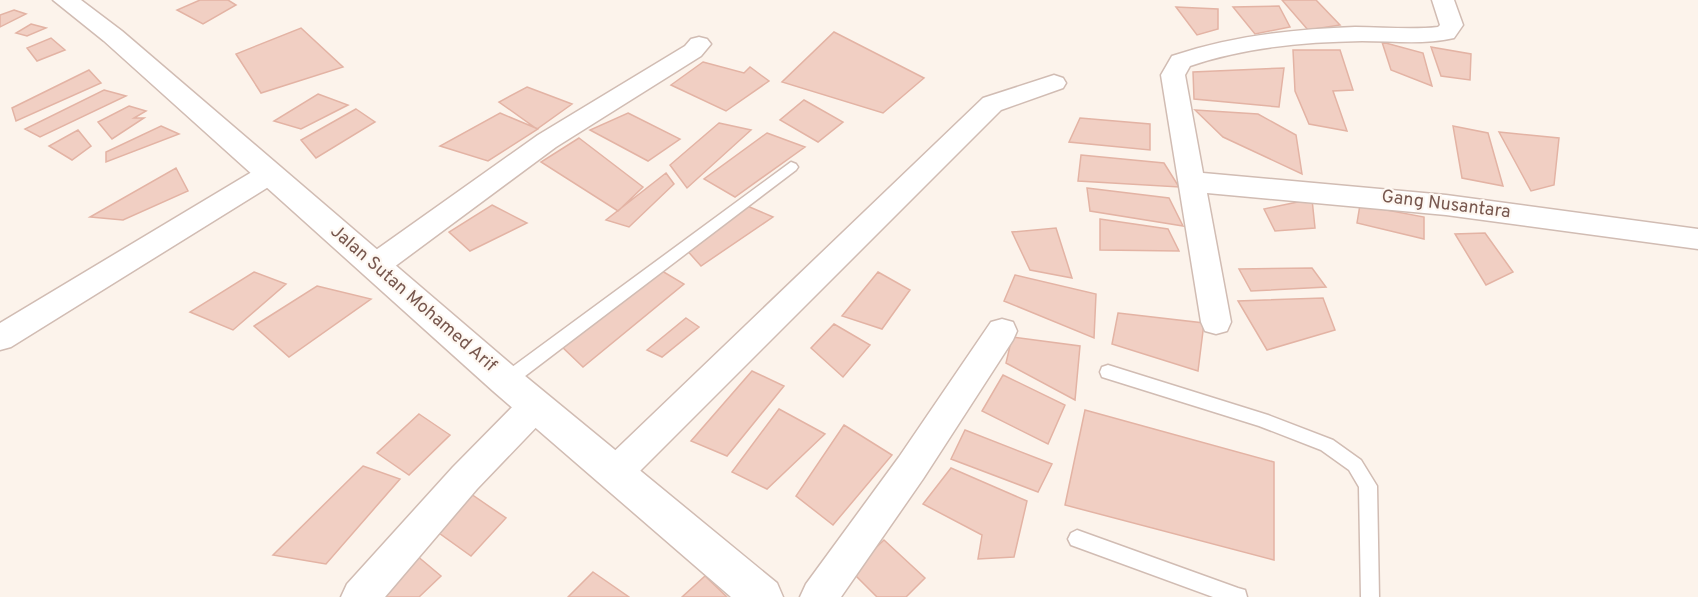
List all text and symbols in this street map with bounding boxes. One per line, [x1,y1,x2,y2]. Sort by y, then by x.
street label: Gang Nusantara [1380,186,1512,224]
street label: Jalan Sutan Mohamed Arif [325,220,501,378]

